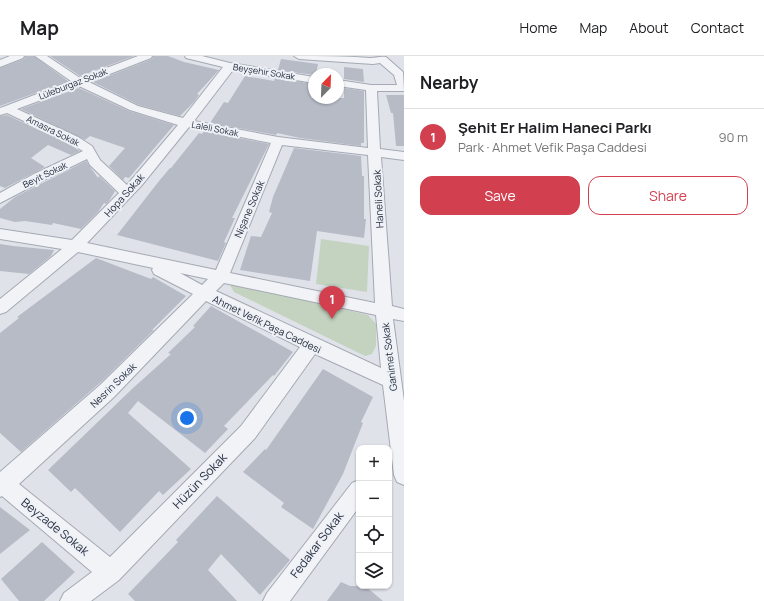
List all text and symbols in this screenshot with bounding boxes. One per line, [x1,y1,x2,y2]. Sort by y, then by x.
text: Map [20,15,59,41]
text: Home [520,18,557,37]
text: Map [579,18,607,37]
text: About [629,18,669,37]
text: Contact [691,18,744,37]
street label: Beyşehir Sokak [232,60,297,83]
street label: Lüleburgaz Sokak [37,64,110,103]
north arrow [308,68,344,104]
text: Nearby [420,71,478,94]
street label: Amasra Sokak [24,112,82,149]
text: Şehit Er Halim Haneci Parkı [458,117,652,138]
street label: Laleli Sokak [190,118,240,140]
text: 1 [430,128,436,146]
text: 90 m [718,128,748,146]
text: Park · Ahmet Vefik Paşa Caddesi [458,138,647,156]
street label: Beyit Sokak [20,158,70,191]
street label: Haneli Sokak [369,168,387,229]
street label: Hopa Sokak [101,170,148,220]
button: Save [420,176,580,215]
button: Share [588,176,748,215]
street label: Nişane Sokak [231,177,268,240]
pin: 1 [319,286,345,319]
street label: Ahmet Vefik Paşa Caddesi [210,292,324,356]
street label: Ganimet Sokak [378,321,400,392]
street label: Nesrin Sokak [87,359,140,411]
your location [177,408,197,428]
map controls [356,445,392,589]
button: + [356,445,392,481]
street label: Hüzün Sokak [169,448,231,512]
button: − [356,481,392,517]
street label: Beyzade Sokak [18,494,94,560]
street label: Fedakar Sokak [286,507,348,581]
button: locate [356,517,392,553]
button: layers [356,553,392,589]

